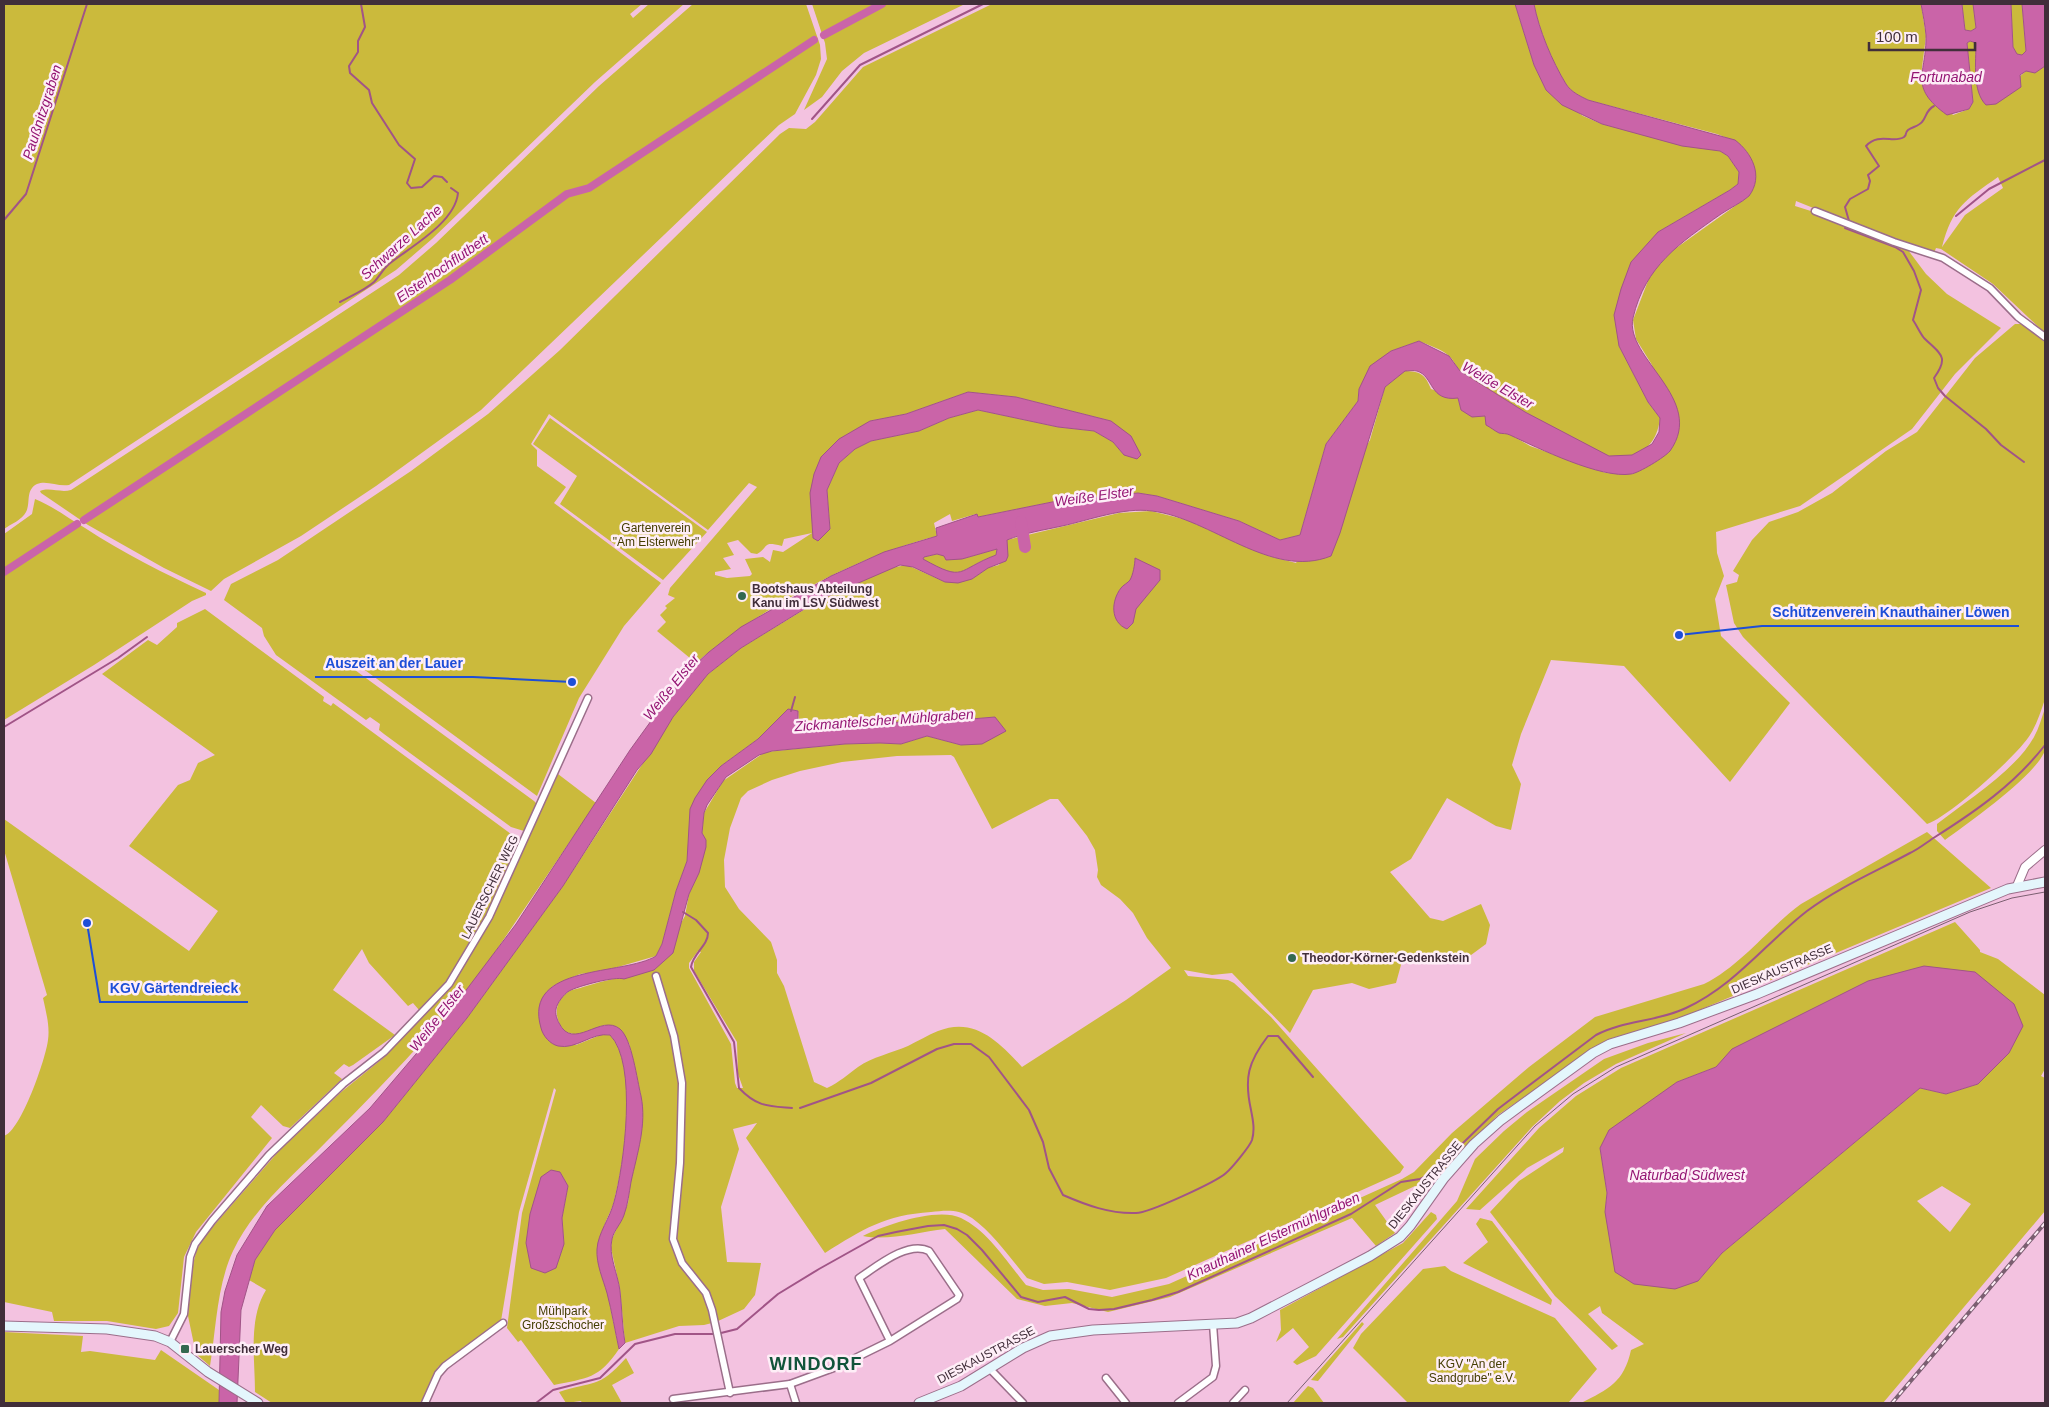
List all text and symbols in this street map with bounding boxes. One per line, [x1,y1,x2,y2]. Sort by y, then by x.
scale bar [1869,20,1975,52]
text: 100 m [1876,28,1918,45]
water label: Paußnitzgraben [19,62,65,161]
water label: Fortunabad [1910,69,1983,85]
water label: Schwarze Lache [357,201,445,283]
water label: Elsterhochflutbett [393,230,492,306]
water label: Weiße Elster [1459,358,1538,413]
water label: Weiße Elster [1053,482,1136,509]
park label: Gartenverein "Am Elsterwehr" [613,521,699,549]
place label: Bootshaus Abteilung Kanu im LSV Südwest [752,582,879,610]
marker: Bootshaus Abteilung Kanu im LSV Südwest [736,590,748,602]
callout: Schützenverein Knauthainer Löwen [1762,597,2019,626]
text: Schützenverein Knauthainer Löwen [1772,604,2010,620]
callout: Auszeit an der Lauer [315,648,473,677]
water label: Weiße Elster [640,650,703,723]
text: Auszeit an der Lauer [325,655,463,671]
water label: Zickmantelscher Mühlgraben [793,706,974,734]
street label: LAUERSCHER WEG [459,833,521,941]
street label: DIESKAUSTRASSE [1729,941,1835,997]
place label: Theodor-Körner-Gedenkstein [1302,951,1469,965]
marker: Theodor-Körner-Gedenkstein [1286,952,1298,964]
callout: KGV Gärtendreieck [100,973,248,1002]
text: KGV Gärtendreieck [110,980,238,996]
water label: Weiße Elster [406,981,469,1054]
street label: DIESKAUSTRASSE [1385,1138,1465,1232]
water label: Naturbad Südwest [1629,1167,1746,1183]
water label: Knauthainer Elstermühlgraben [1184,1189,1362,1283]
park label: Mühlpark Großzschocher [522,1304,604,1332]
street label: DIESKAUSTRASSE [935,1323,1037,1387]
place label: Lauerscher Weg [195,1342,288,1356]
marker: Lauerscher Weg [179,1343,191,1355]
district label: WINDORF [770,1354,862,1374]
park label: KGV "An der Sandgrube" e.V. [1429,1357,1515,1385]

